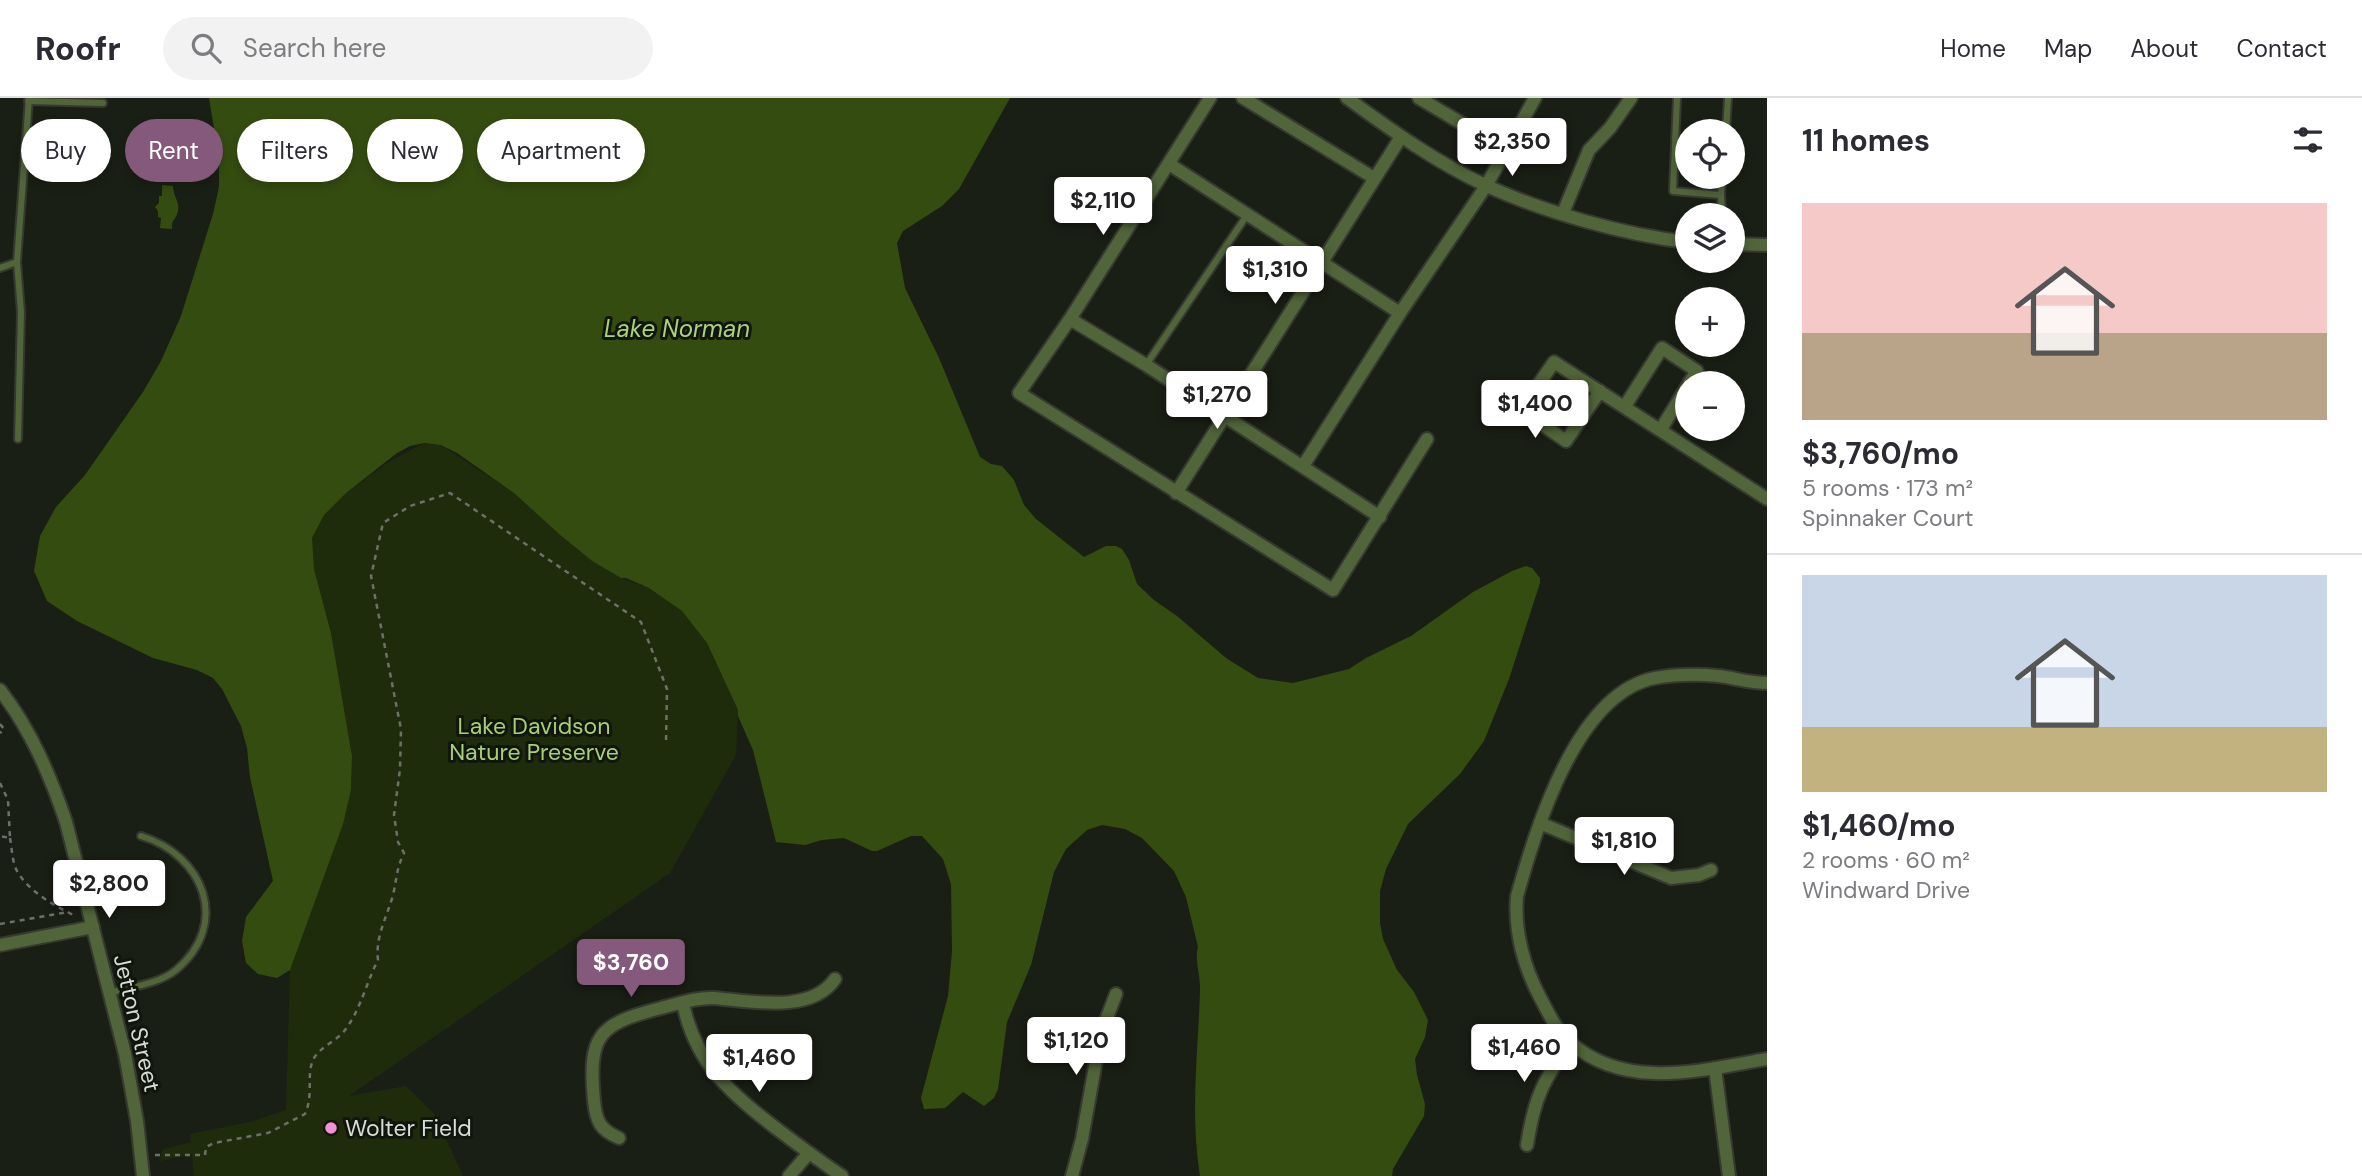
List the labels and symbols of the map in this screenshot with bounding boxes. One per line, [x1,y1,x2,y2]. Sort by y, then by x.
pin: $2,350 [1455,118,1569,178]
pin: $2,110 [1046,178,1160,237]
pin: $1,310 [1218,246,1332,306]
water label: Lake Norman [604,313,750,344]
pin: $1,270 [1160,372,1274,431]
pin: $1,400 [1478,380,1592,440]
park label: Lake Davidson Nature Preserve [449,711,619,767]
pin: $1,810 [1567,818,1681,877]
pin: $2,800 [52,860,166,920]
pin: $3,760 [574,940,688,999]
street label: Jetton Street [107,951,167,1095]
pin: $1,120 [1019,1018,1133,1077]
pin: $1,460 [1467,1024,1581,1084]
pin: $1,460 [702,1034,816,1094]
place label: Wolter Field [345,1113,472,1143]
marker: Wolter Field [323,1120,339,1136]

